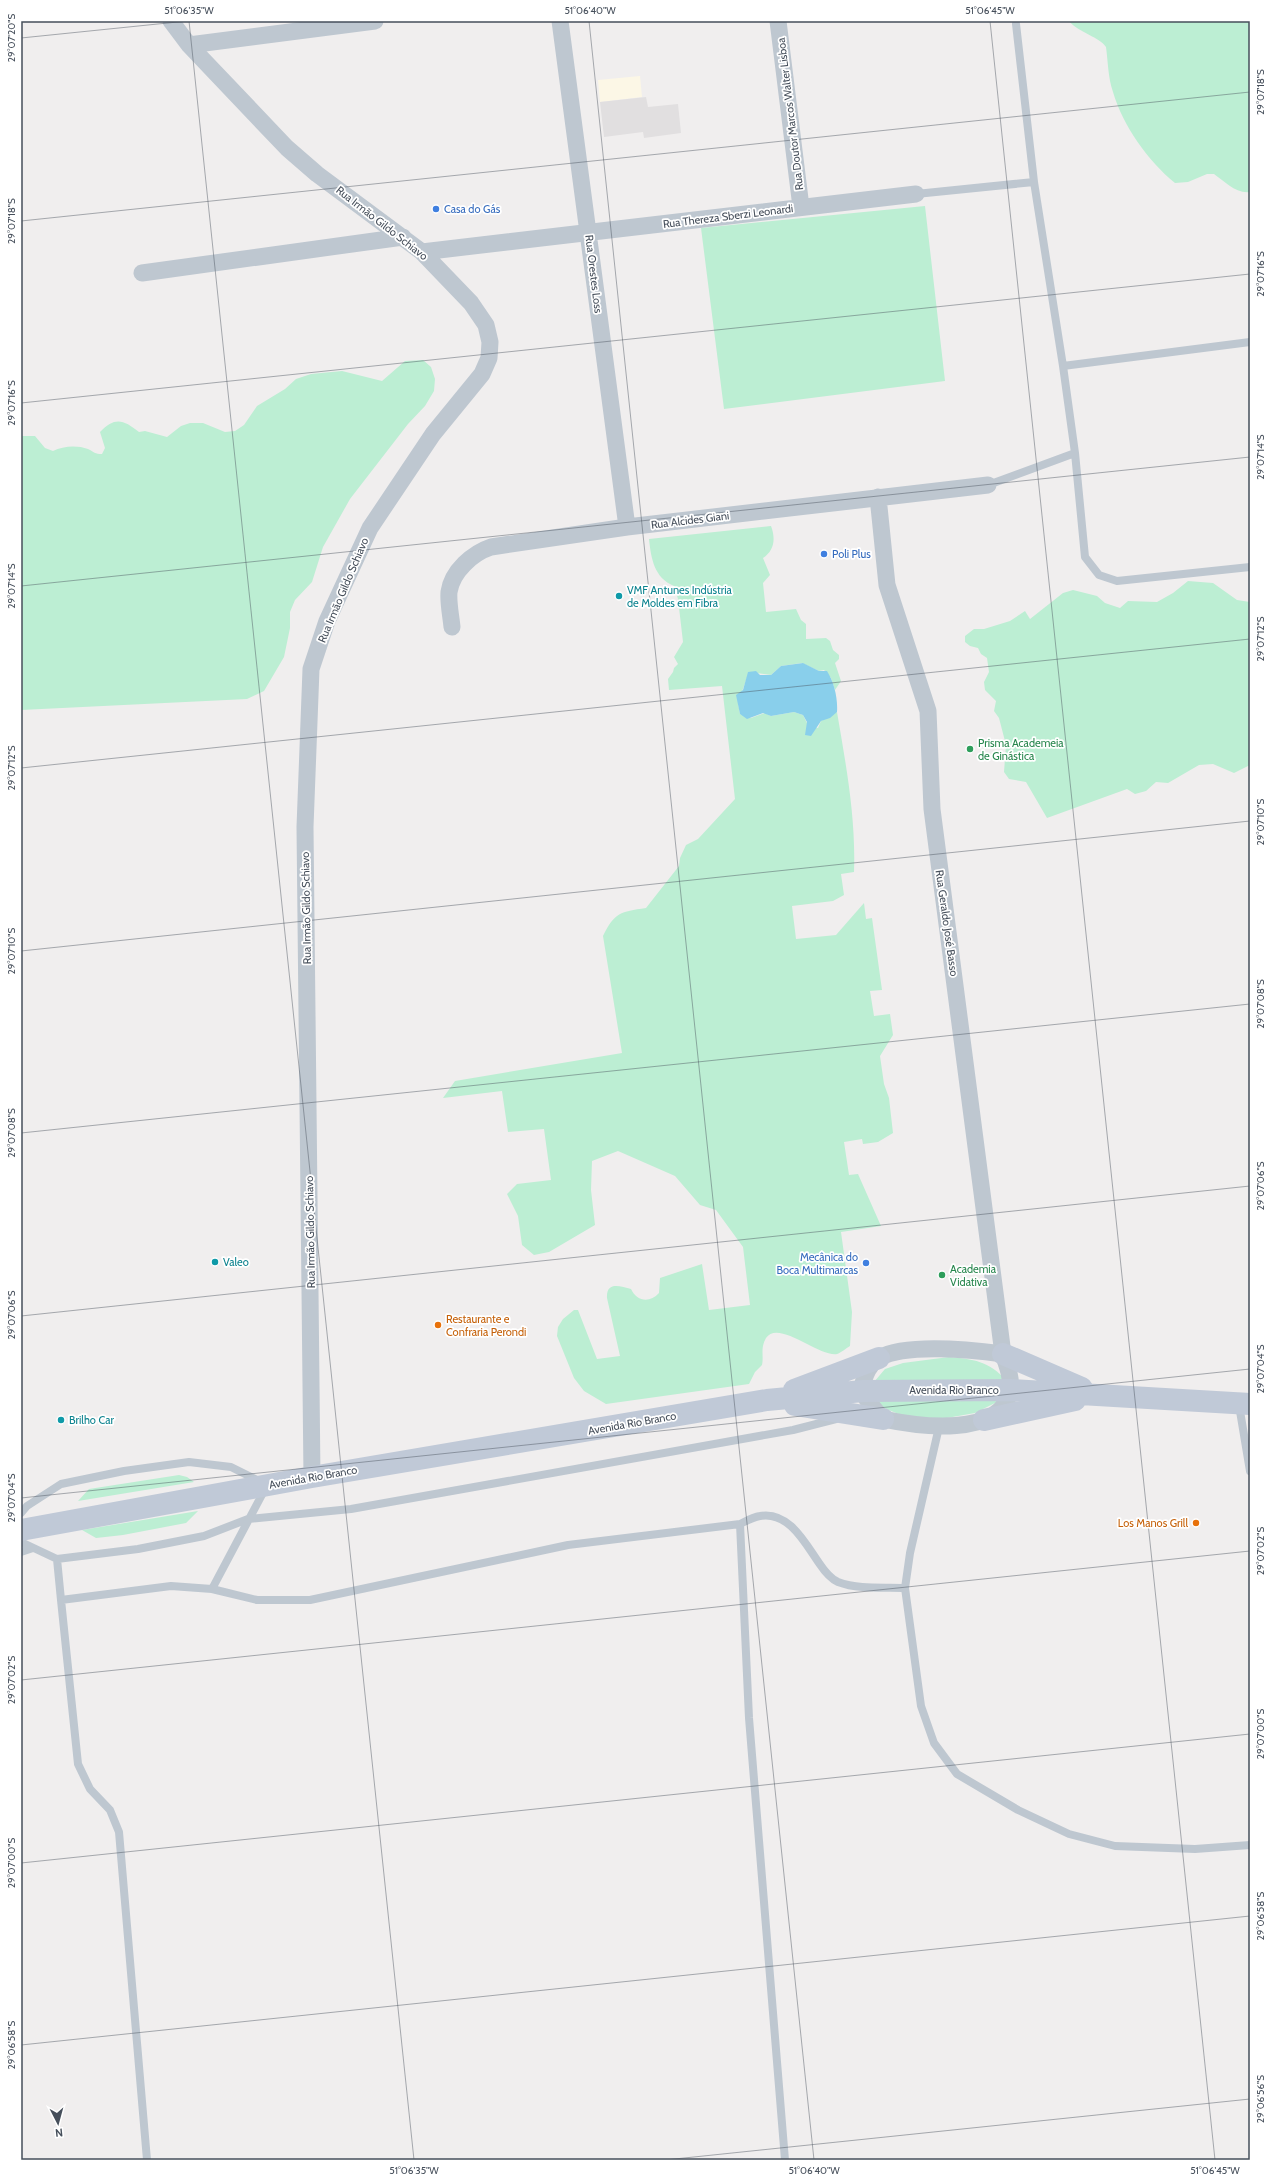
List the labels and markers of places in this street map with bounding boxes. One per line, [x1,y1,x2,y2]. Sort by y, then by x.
place label: Casa do Gás [444,202,501,216]
marker: Casa do Gás [431,204,441,214]
place label: Poli Plus [832,547,871,561]
marker: Poli Plus [819,549,829,559]
place label: VMF Antunes Indústria de Moldes em Fibra [627,583,732,610]
marker: VMF Antunes Indústria de Moldes em Fibra [614,591,624,601]
place label: Prisma Academeia de Ginástica [978,736,1064,763]
marker: Prisma Academeia de Ginástica [965,744,975,754]
place label: Mecânica do Boca Multimarcas [776,1250,858,1277]
place label: Valeo [223,1255,249,1269]
marker: Valeo [210,1257,220,1267]
marker: Mecânica do Boca Multimarcas [861,1258,871,1268]
place label: Academia Vidativa [950,1262,997,1289]
marker: Academia Vidativa [937,1270,947,1280]
place label: Restaurante e Confraria Perondi [446,1312,526,1339]
marker: Restaurante e Confraria Perondi [433,1320,443,1330]
place label: Brilho Car [69,1413,114,1427]
marker: Brilho Car [56,1415,66,1425]
place label: Los Manos Grill [1118,1516,1188,1530]
marker: Los Manos Grill [1191,1518,1201,1528]

